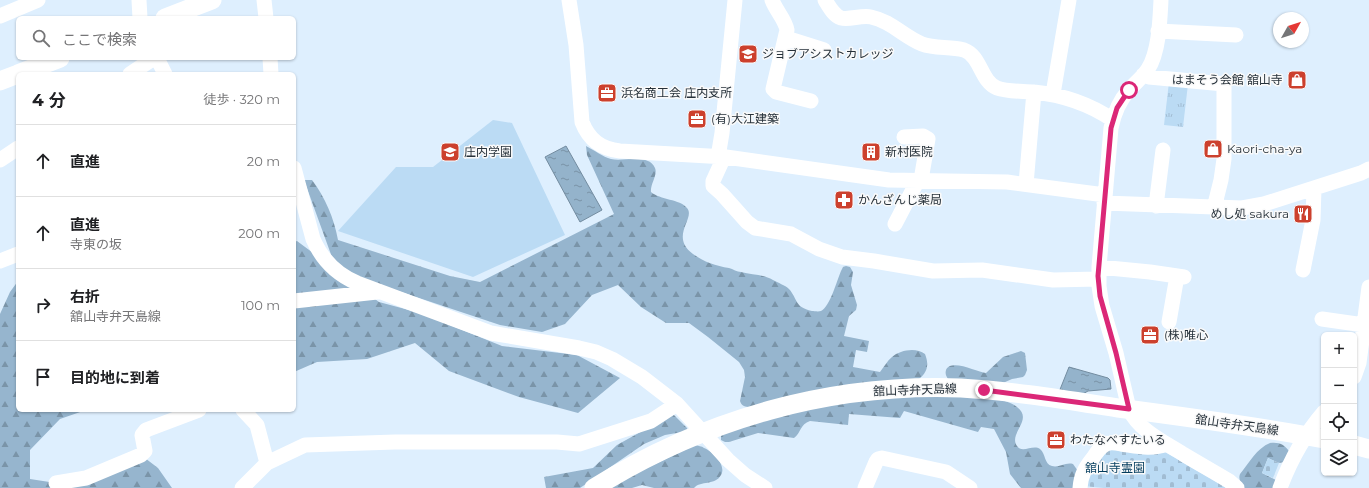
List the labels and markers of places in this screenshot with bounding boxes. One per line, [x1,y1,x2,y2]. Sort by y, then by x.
school or university icon: ジョブアシストカレッジ [737,43,759,65]
place label: ジョブアシストカレッジ [762,46,894,61]
shop icon: はまそう会館 舘山寺 [1286,69,1308,91]
place label: はまそう会館 舘山寺 [1172,72,1283,87]
office icon: 浜名商工会 庄内支所 [596,82,618,104]
place label: 浜名商工会 庄内支所 [621,85,732,100]
office icon: (有)大江建築 [686,108,708,130]
place label: (有)大江建築 [711,111,779,126]
shop icon: Kaori-cha-ya [1202,138,1224,160]
school or university icon: 庄内学園 [439,141,461,163]
building icon: 新村医院 [860,141,882,163]
place label: Kaori-cha-ya [1227,141,1302,156]
place label: 庄内学園 [464,144,512,159]
place label: 新村医院 [885,144,933,159]
pharmacy icon: かんざんじ薬局 [833,189,855,211]
place label: かんざんじ薬局 [858,192,942,207]
restaurant icon: めし処 sakura [1292,203,1314,225]
place label: めし処 sakura [1210,206,1289,221]
office icon: (株)唯心 [1139,324,1161,346]
place label: (株)唯心 [1164,327,1208,342]
office icon: わたなべすたいる [1045,429,1067,451]
place label: わたなべすたいる [1070,432,1166,447]

